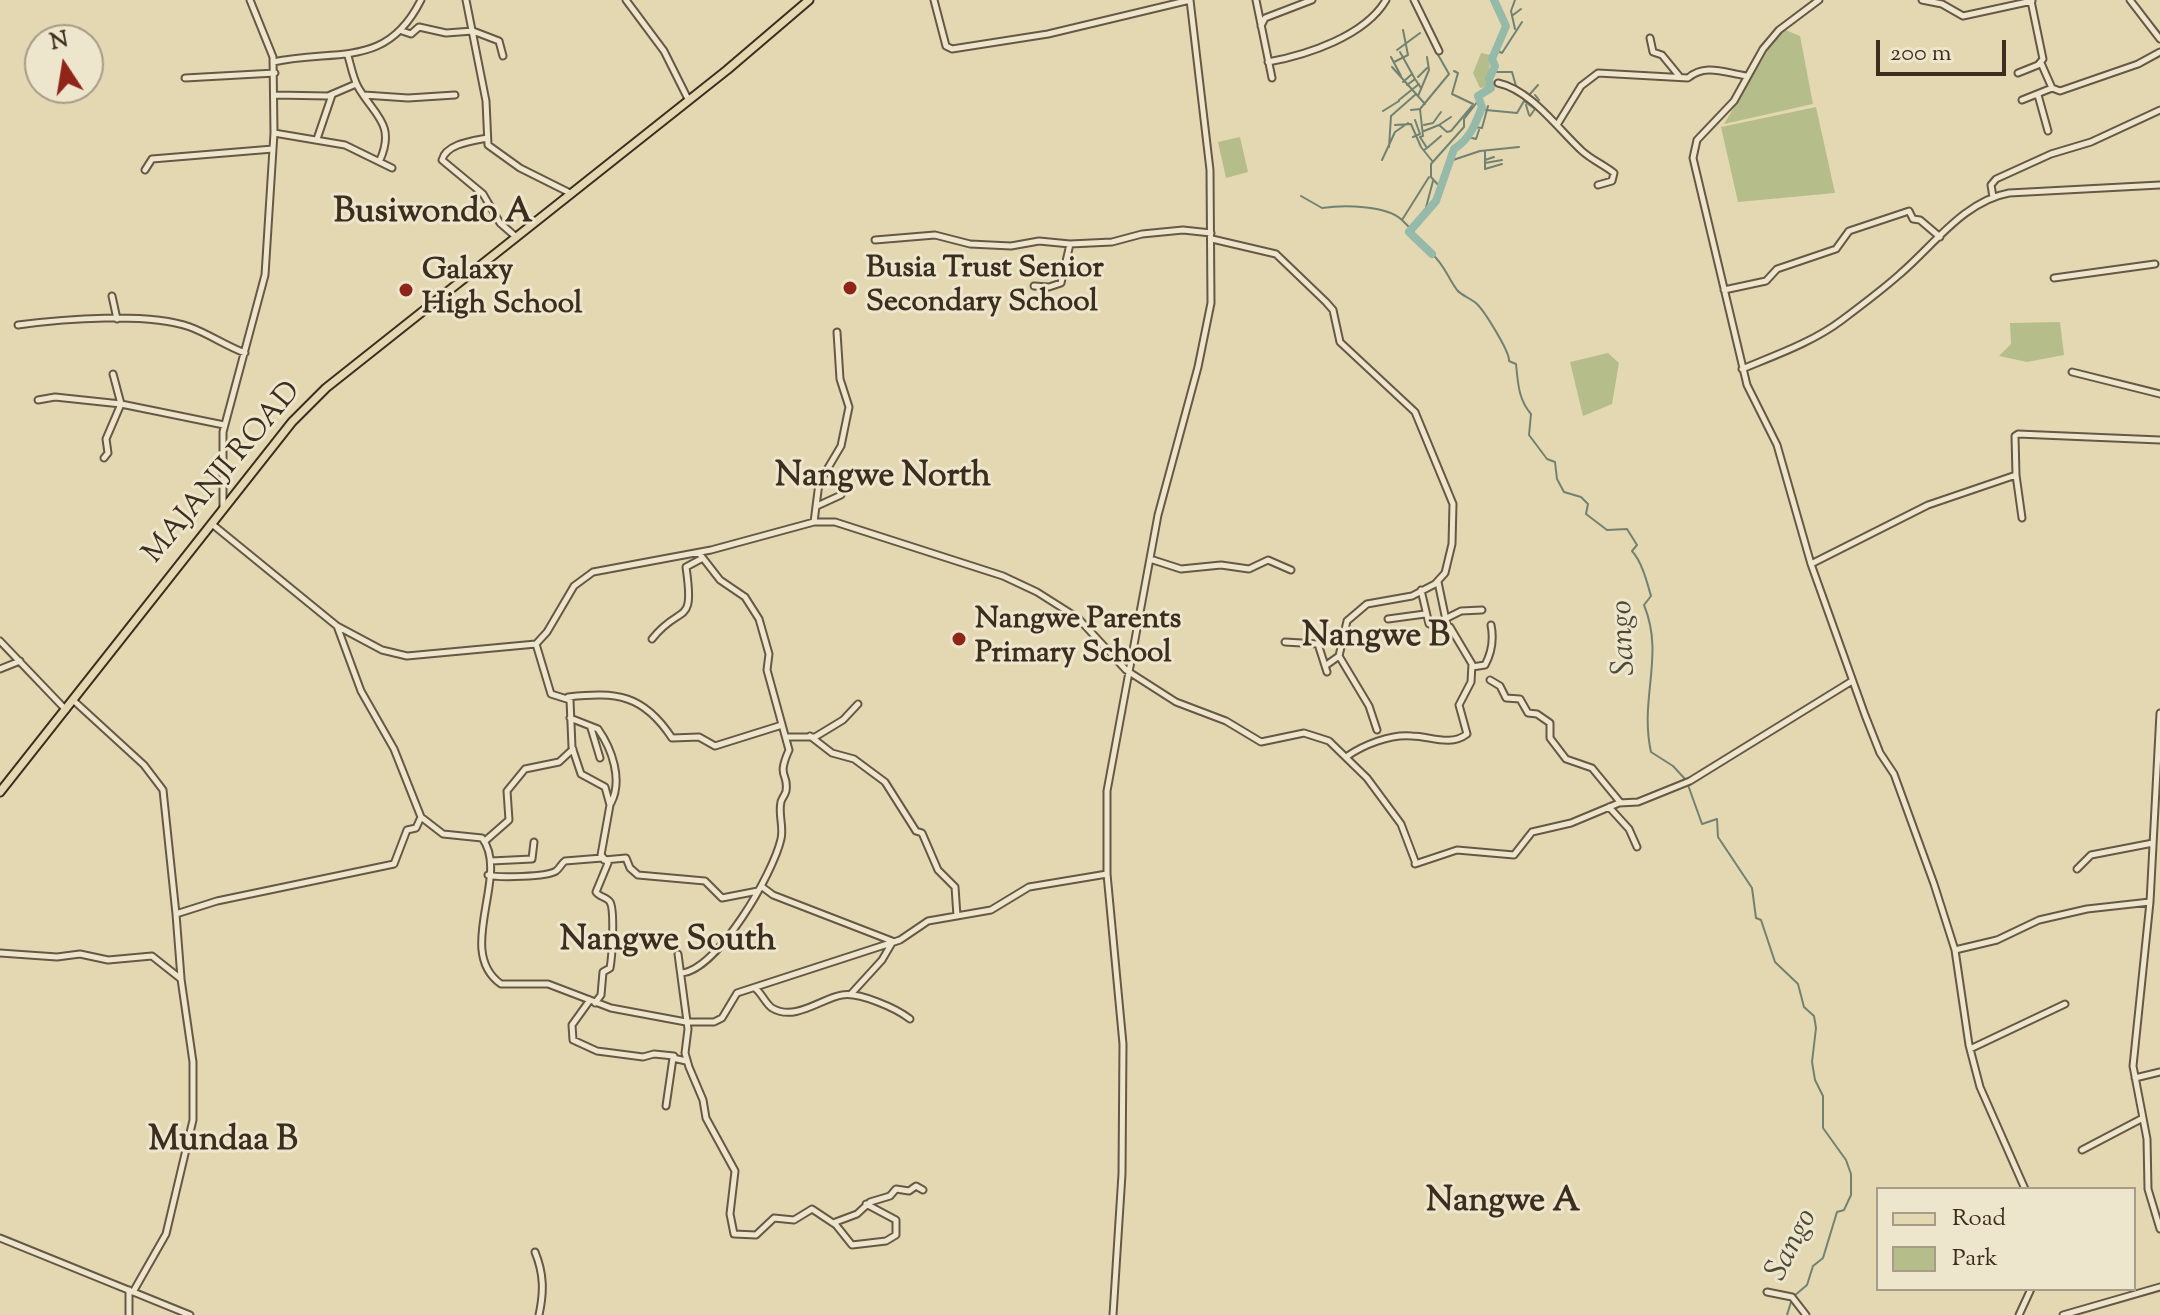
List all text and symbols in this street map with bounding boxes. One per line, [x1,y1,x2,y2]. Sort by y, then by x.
north arrow [24,24,104,104]
scale bar [1880,24,2010,74]
text: N [48,25,71,60]
text: 200 m [1890,37,1952,71]
district label: Busiwondo A [334,195,532,235]
place label: Busia Trust Senior Secondary School [866,253,1104,324]
place label: Galaxy High School [422,255,582,326]
marker: Busia Trust Senior Secondary School [841,279,859,297]
marker: Galaxy High School [397,281,415,299]
street label: MAJANJI ROAD [137,376,311,572]
district label: Nangwe North [775,459,991,499]
water label: Sango [1605,600,1647,676]
place label: Nangwe Parents Primary School [975,604,1181,674]
district label: Nangwe B [1302,619,1450,659]
marker: Nangwe Parents Primary School [950,630,968,648]
district label: Nangwe South [560,923,776,963]
district label: Mundaa B [148,1123,298,1163]
district label: Nangwe A [1426,1184,1580,1224]
legend [1876,1187,2136,1291]
text: Road [1952,1202,2006,1236]
water label: Sango [1760,1204,1828,1288]
text: Park [1952,1242,1998,1276]

